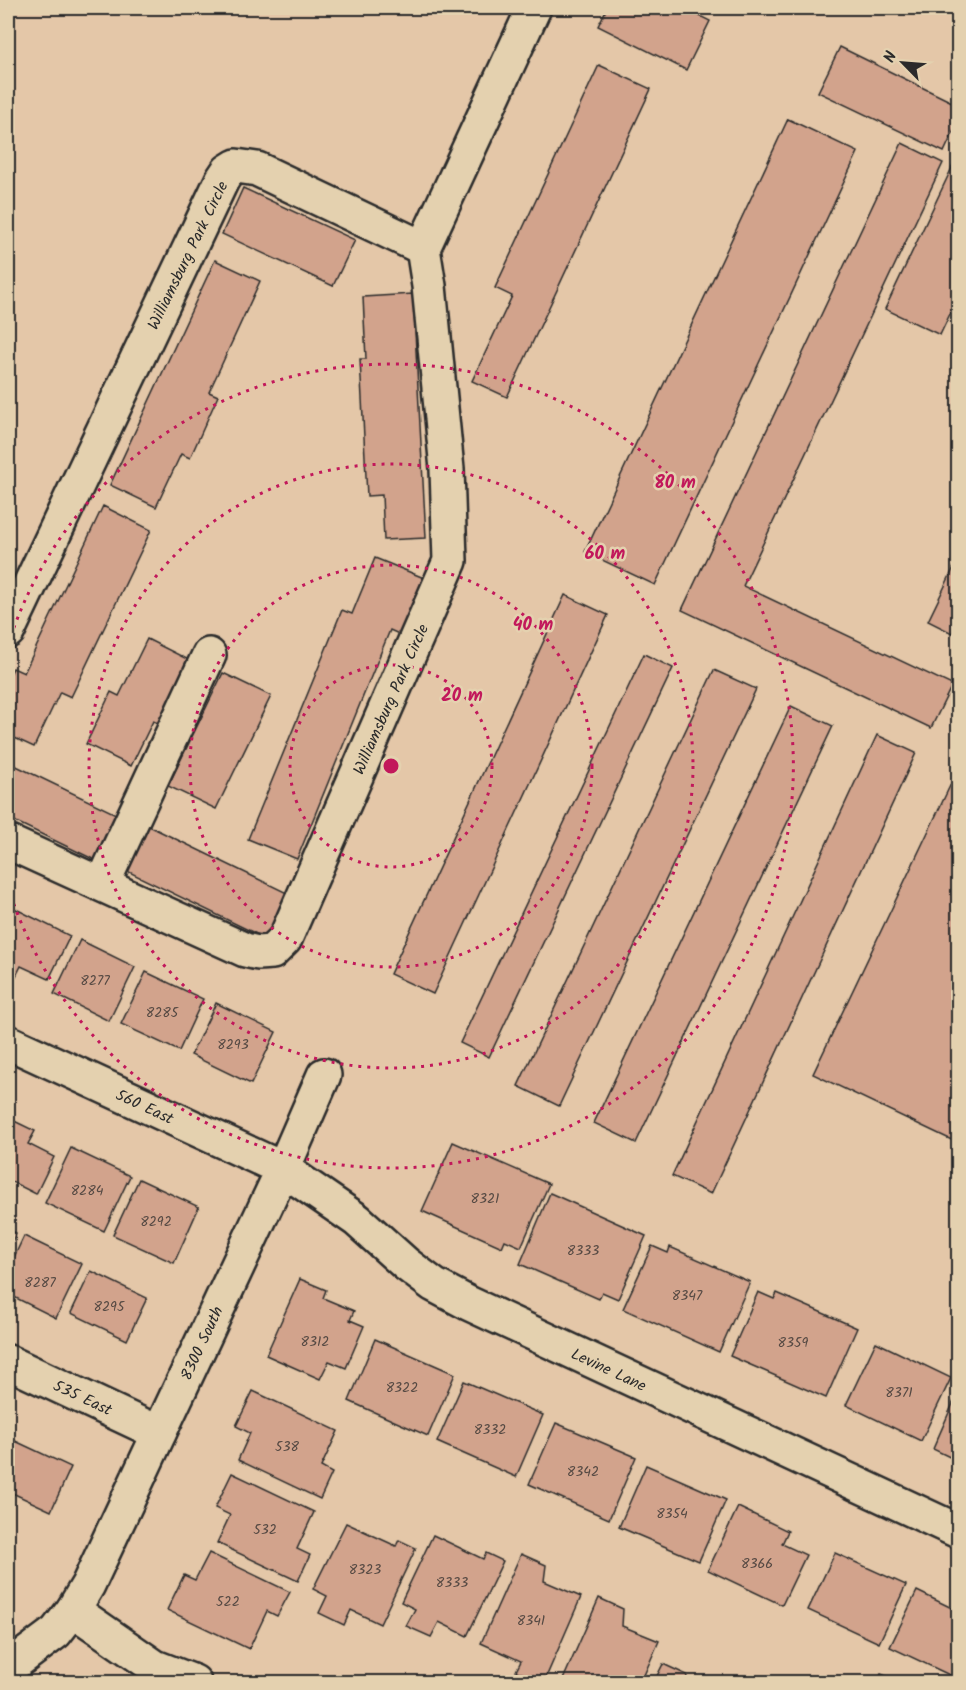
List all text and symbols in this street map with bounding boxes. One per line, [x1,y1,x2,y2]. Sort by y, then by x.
north arrow [873,33,933,93]
text: N [877,47,904,67]
street label: Williamsburg Park Circle [141,177,235,334]
text: 80 m [654,469,696,498]
text: 60 m [585,540,626,569]
text: 40 m [513,611,554,640]
street label: Williamsburg Park Circle [347,620,436,779]
text: 20 m [441,682,483,711]
centre of rings [381,756,401,776]
house number: 8277 [80,970,110,992]
house number: 8285 [146,1002,180,1024]
house number: 8293 [217,1034,249,1056]
street label: 560 East [111,1083,178,1132]
house number: 8284 [71,1180,104,1202]
house number: 8321 [471,1188,499,1210]
house number: 8292 [140,1211,172,1233]
house number: 8333 [567,1240,599,1262]
house number: 8287 [24,1272,56,1294]
house number: 8347 [672,1285,703,1307]
house number: 8295 [94,1296,126,1318]
street label: 8300 South [174,1302,230,1385]
house number: 8312 [301,1331,329,1353]
house number: 8359 [778,1332,809,1354]
street label: Levine Lane [567,1342,650,1399]
street label: 535 East [49,1374,117,1423]
house number: 8322 [386,1377,418,1399]
house number: 8371 [885,1382,913,1404]
house number: 8332 [474,1419,506,1441]
house number: 538 [275,1436,300,1458]
house number: 8342 [567,1461,599,1483]
house number: 8354 [656,1503,688,1525]
house number: 532 [253,1519,277,1541]
house number: 8366 [741,1553,773,1575]
house number: 8323 [349,1559,381,1581]
house number: 8333 [436,1572,468,1594]
house number: 522 [216,1591,240,1613]
house number: 8341 [517,1610,545,1632]

